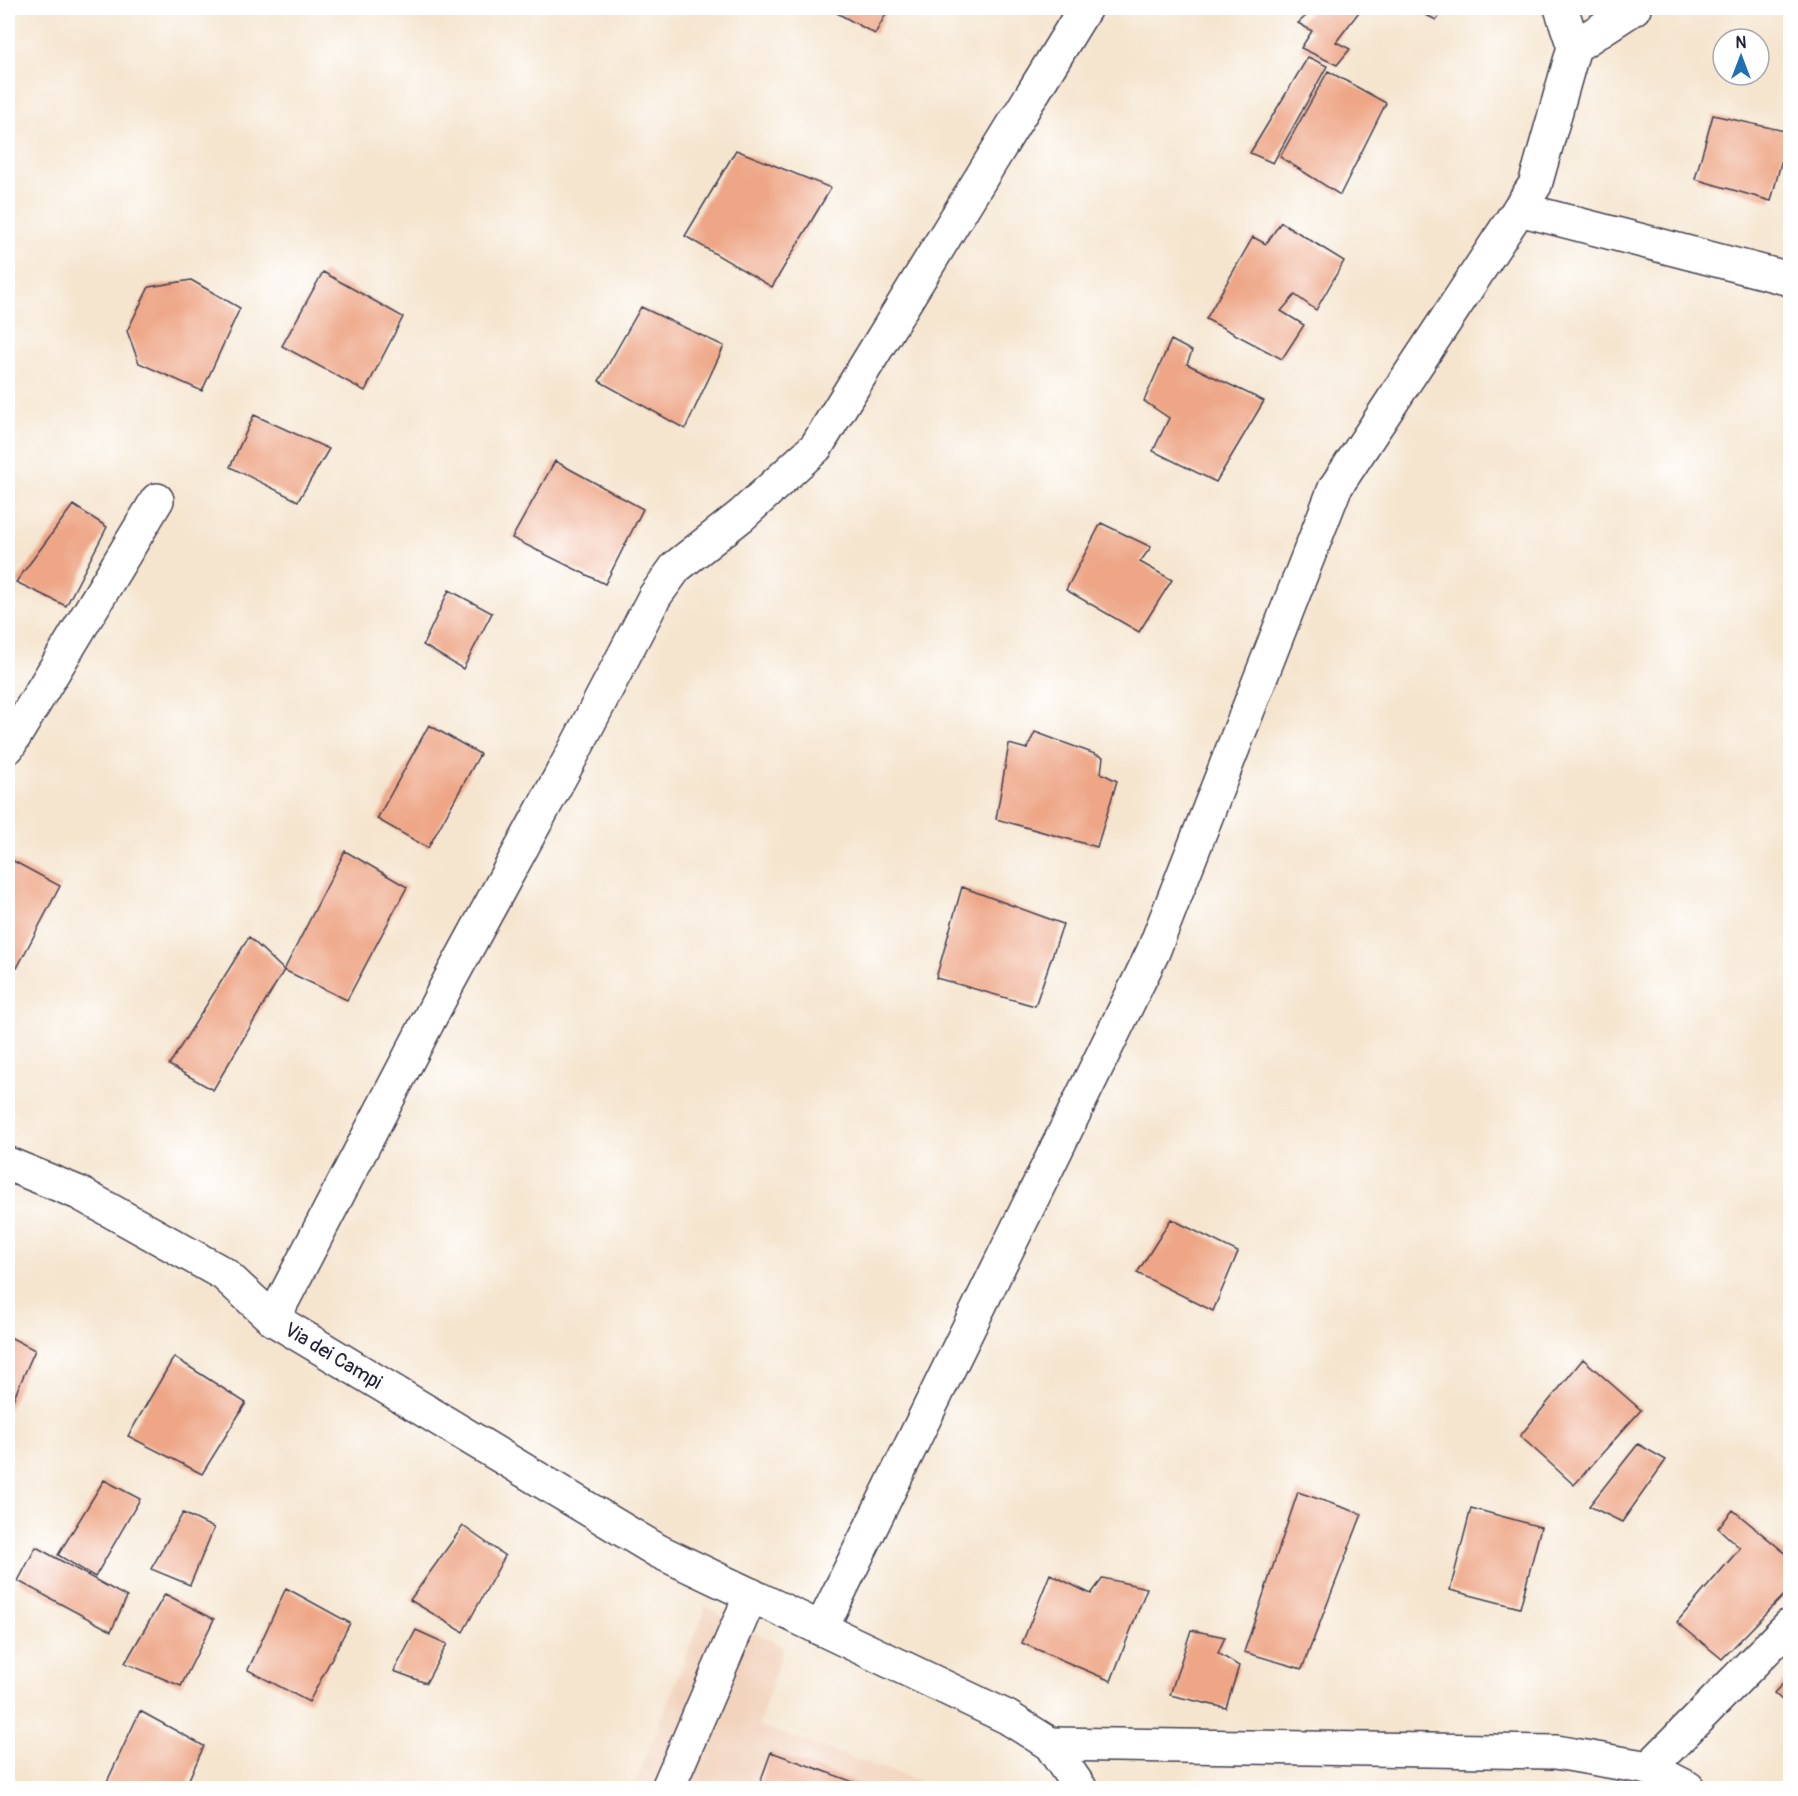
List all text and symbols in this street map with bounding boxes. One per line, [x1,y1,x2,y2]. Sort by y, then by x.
north arrow [1711,27,1771,87]
text: N [1736,33,1747,53]
street label: Via dei Campi [280,1317,387,1395]

